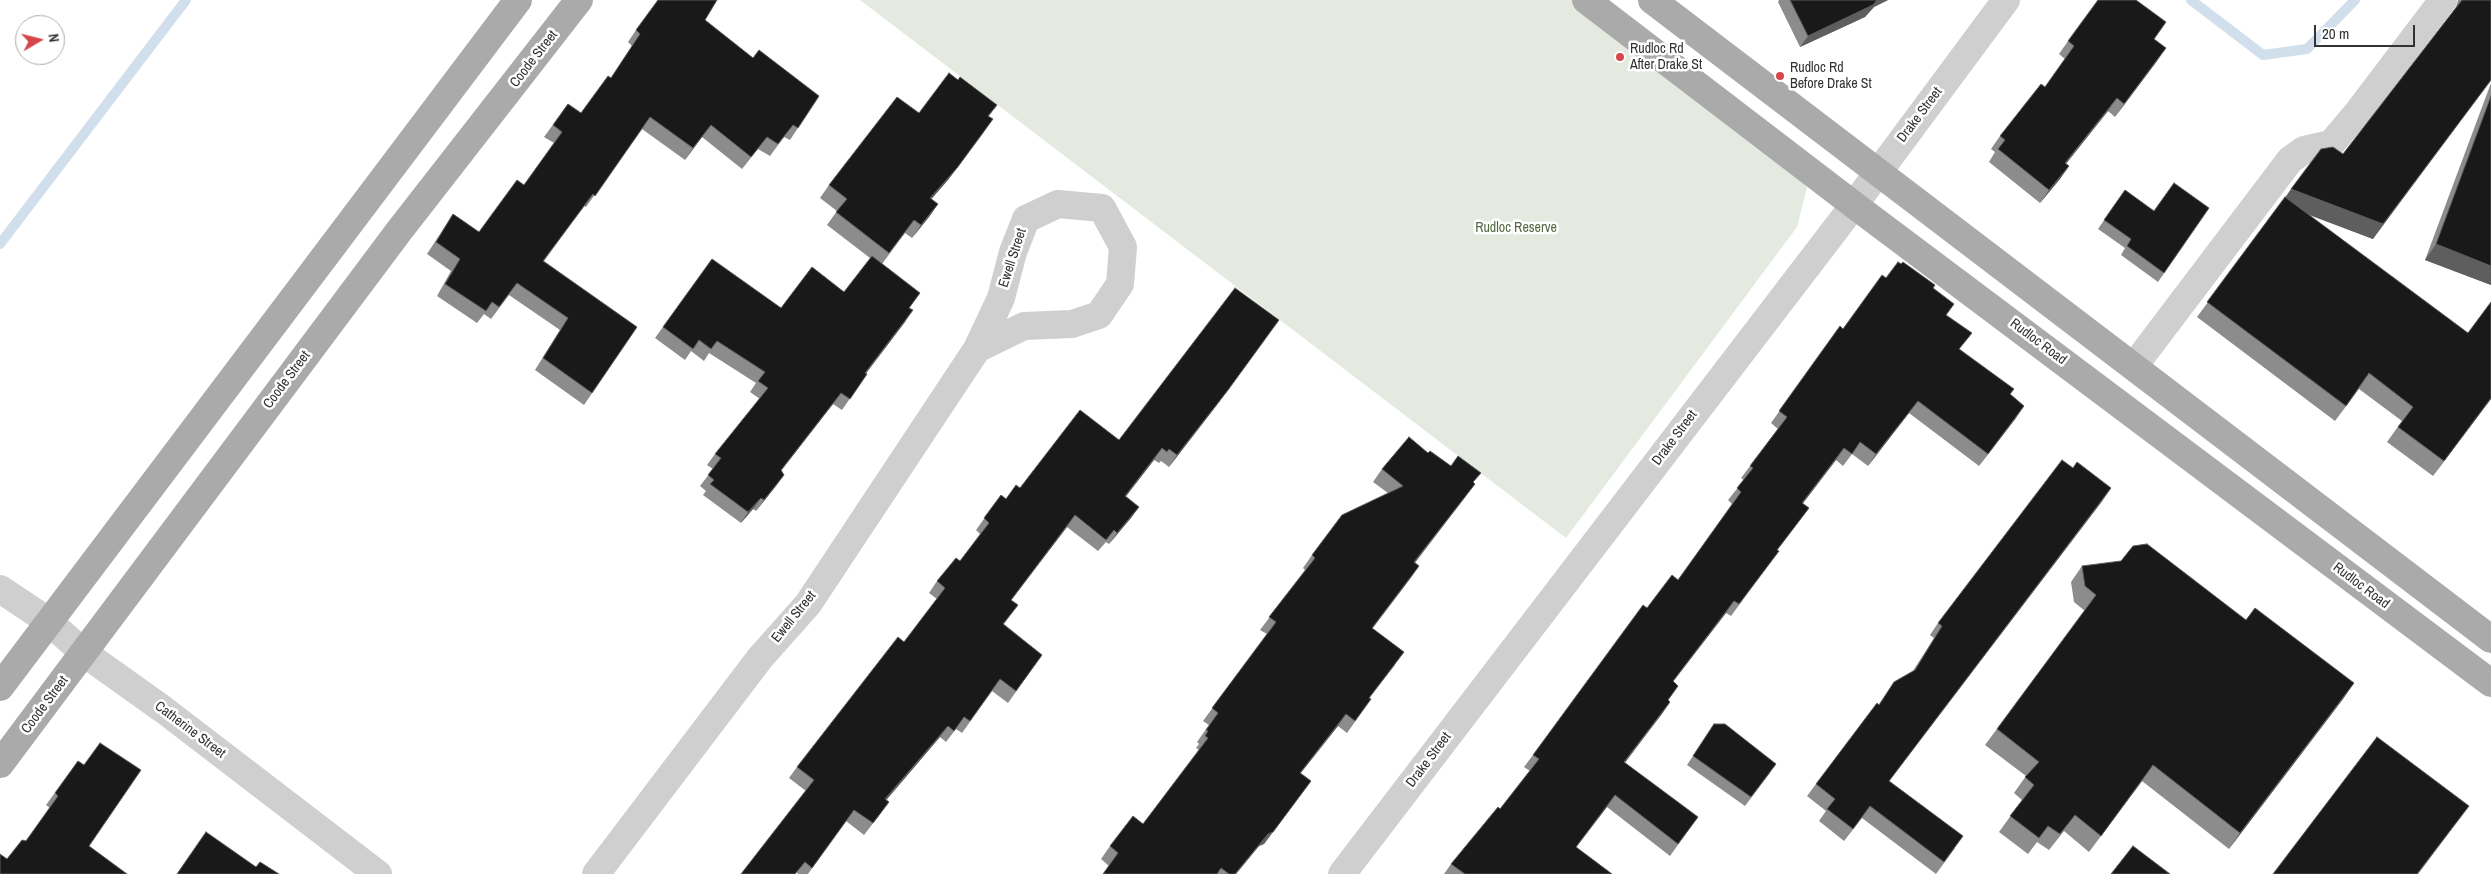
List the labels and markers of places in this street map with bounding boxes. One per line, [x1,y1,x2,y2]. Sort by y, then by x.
place label: Rudloc Rd After Drake St [1630,41,1702,74]
marker: Rudloc Rd After Drake St [1614,51,1626,63]
place label: Rudloc Rd Before Drake St [1790,60,1872,92]
marker: Rudloc Rd Before Drake St [1774,70,1786,82]

